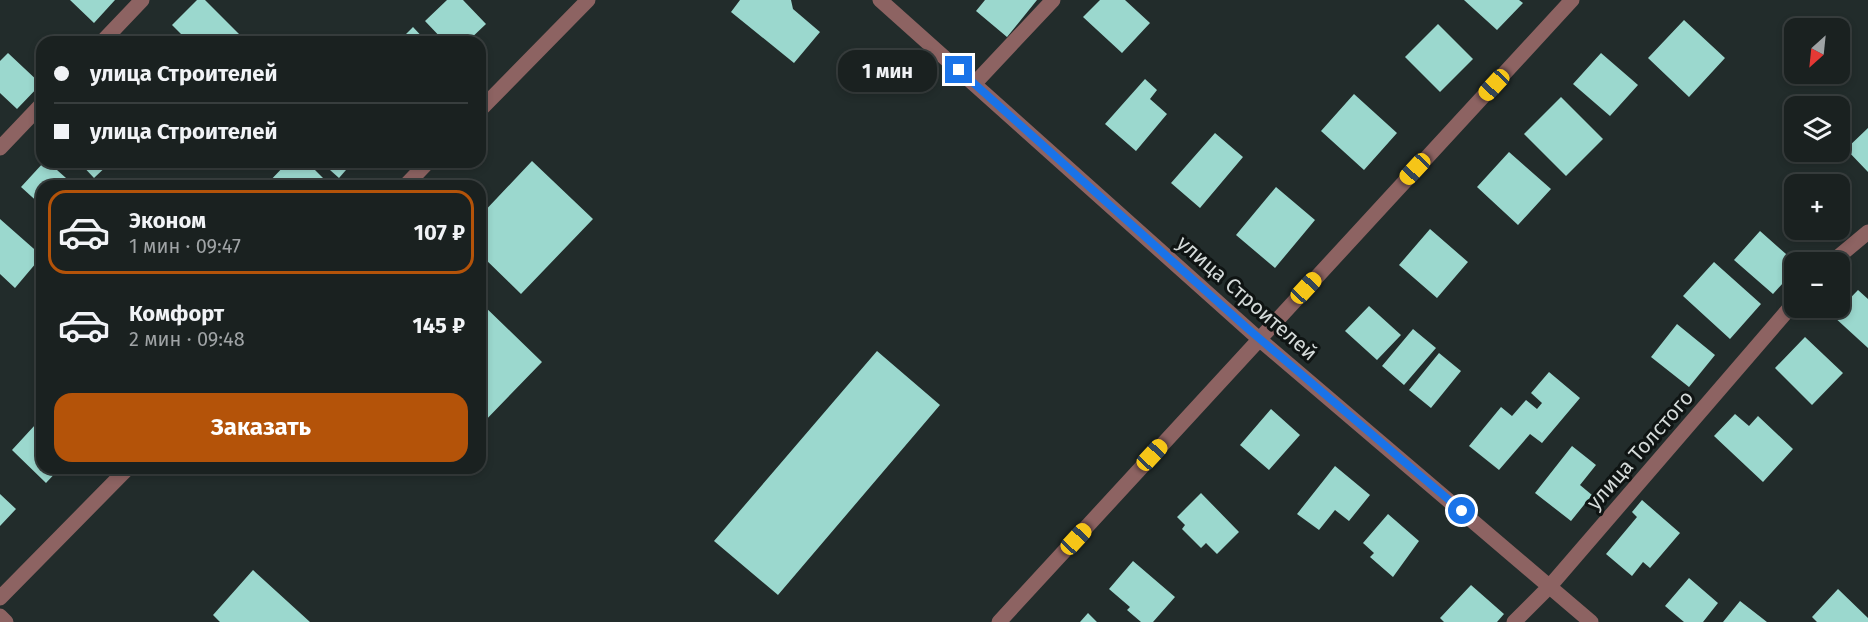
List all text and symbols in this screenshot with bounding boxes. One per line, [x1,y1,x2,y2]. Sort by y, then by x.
north arrow [1784,18,1850,84]
map controls [1784,18,1850,318]
callout: 1 мин [839,49,938,91]
route end [945,56,972,83]
text: 1 мин [862,59,913,83]
text: улица Строителей [90,60,277,87]
car [1475,66,1513,104]
button: layers [1784,96,1850,162]
text: улица Строителей [90,118,277,145]
car [1396,150,1434,188]
button: + [1784,174,1850,240]
icon: car [57,205,111,259]
text: Эконом [129,207,206,234]
text: 107 ₽ [414,219,465,246]
street label: улица Строителей [1171,230,1323,366]
text: 1 мин · 09:47 [129,234,241,258]
button: − [1784,252,1850,318]
car [1287,269,1325,307]
icon: car [57,298,111,352]
text: Комфорт [129,300,224,327]
text: 145 ₽ [412,312,465,339]
text: 2 мин · 09:48 [129,327,245,351]
street label: улица Толстого [1581,385,1699,515]
button: Заказать [54,393,468,462]
car [1133,436,1171,474]
route start [1448,497,1475,524]
car [1057,520,1095,558]

